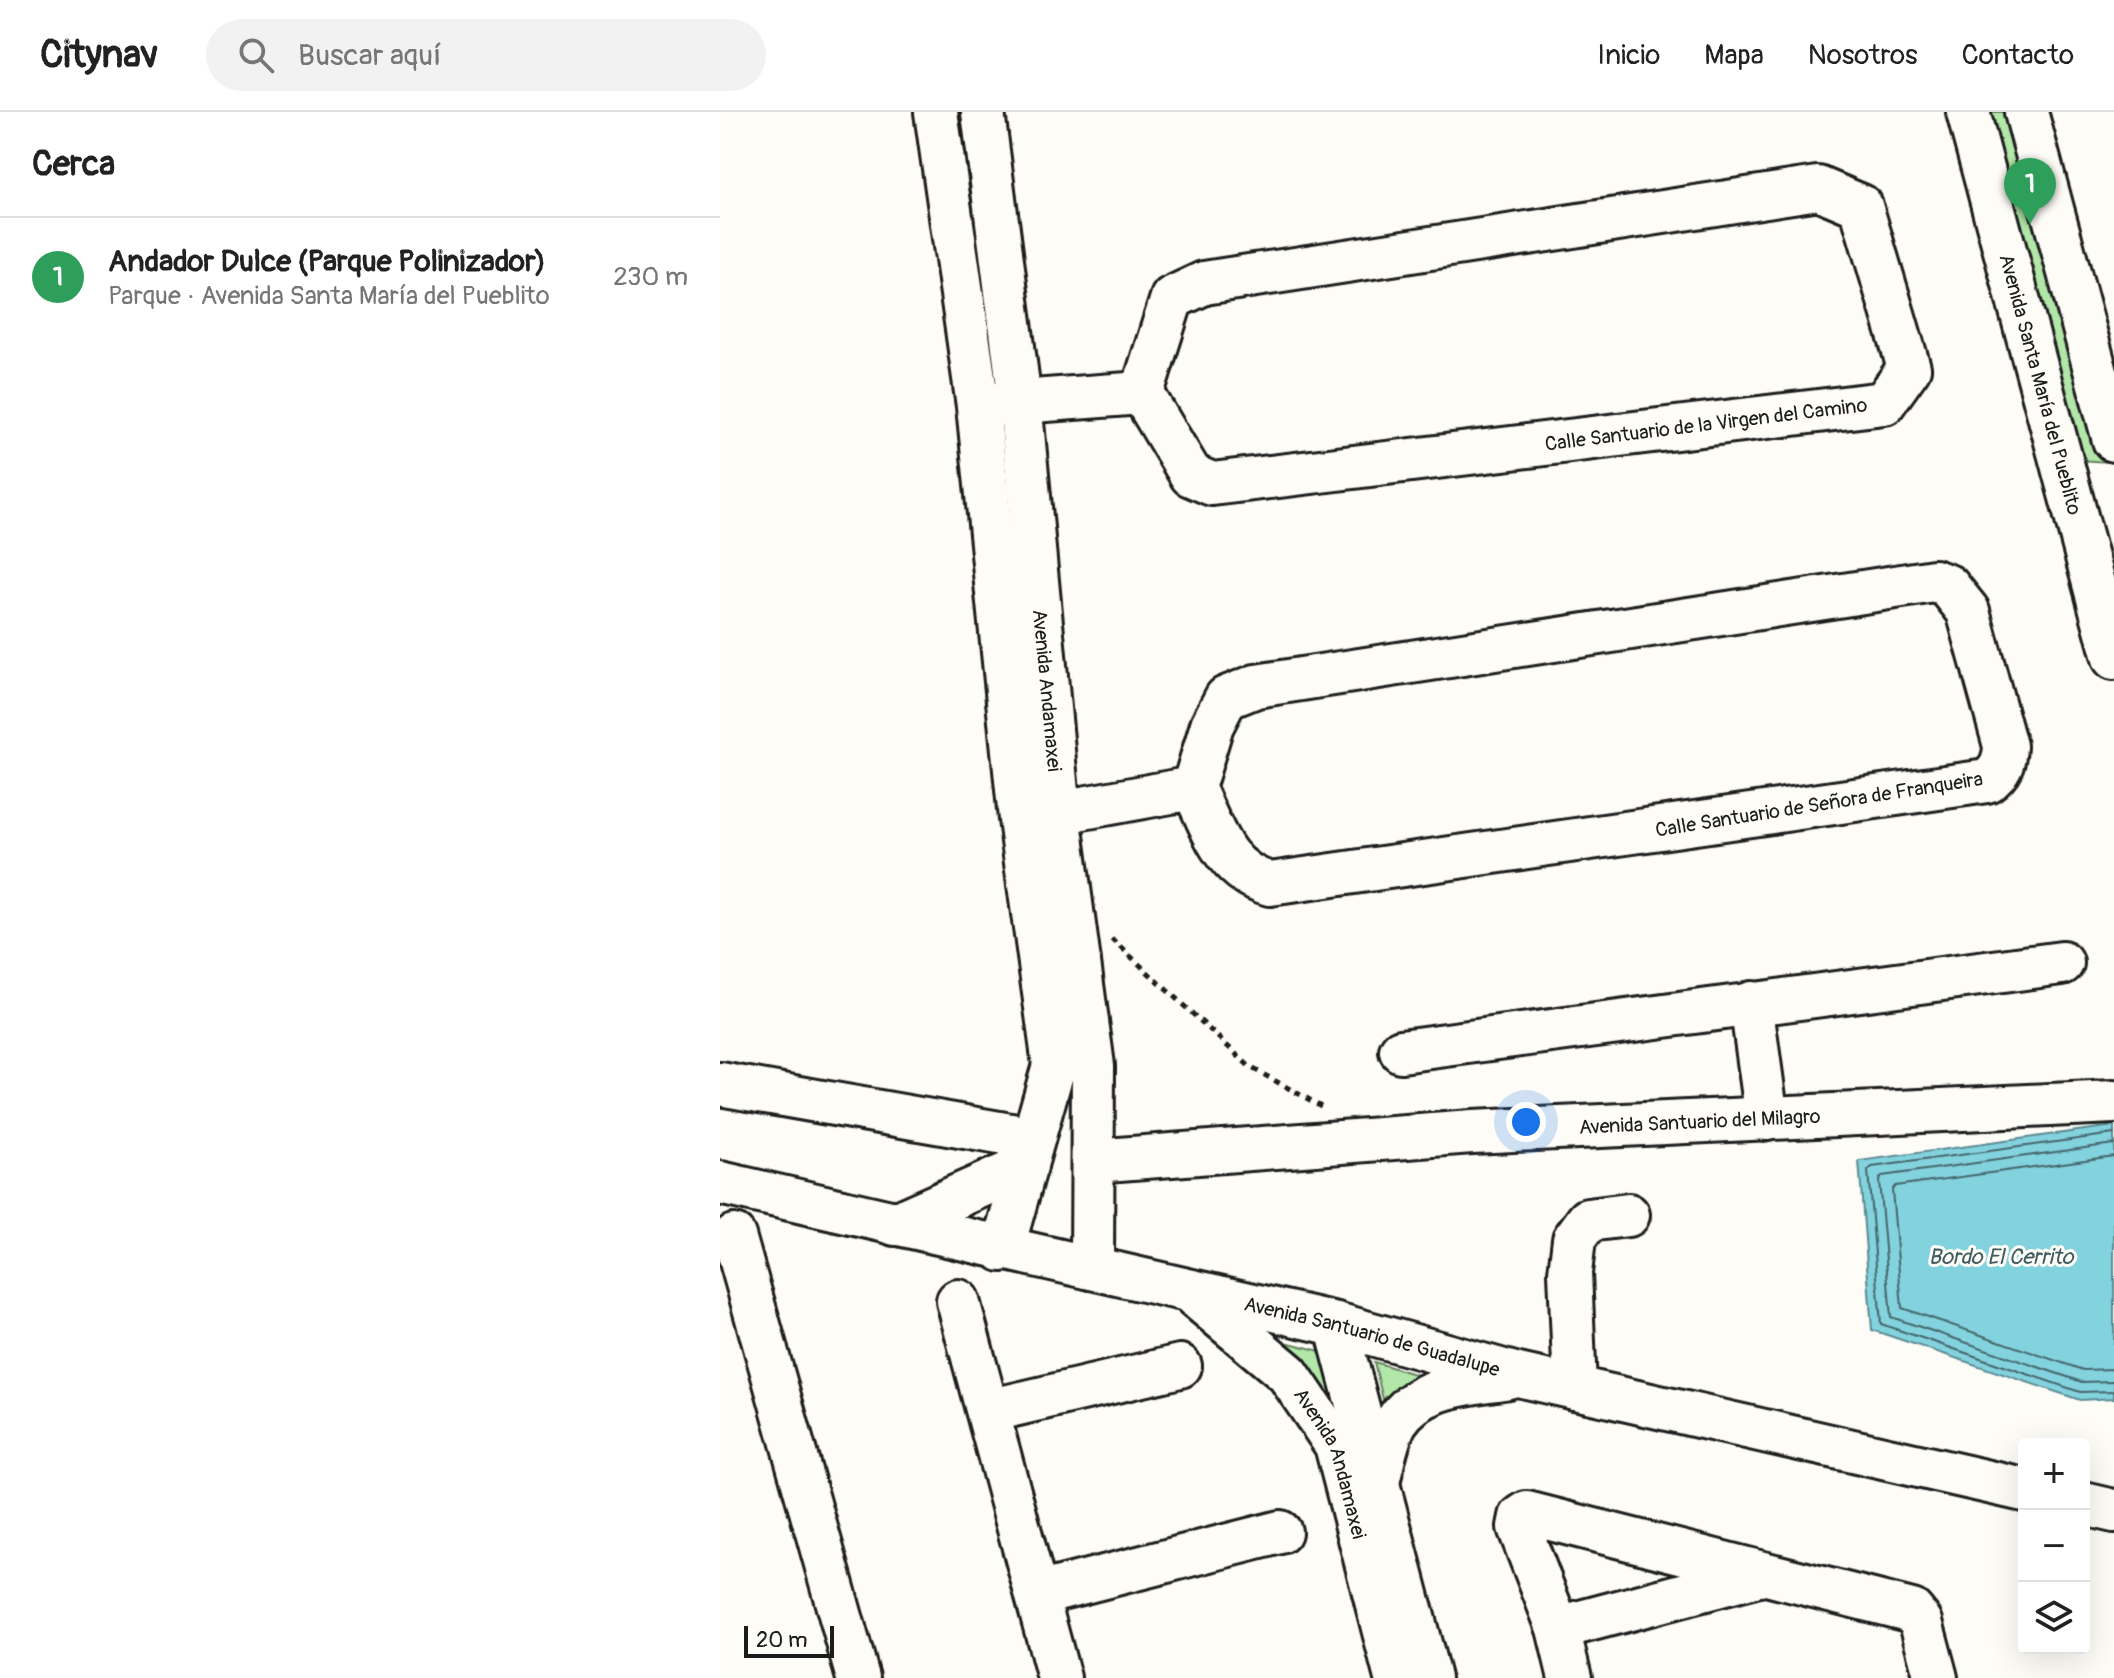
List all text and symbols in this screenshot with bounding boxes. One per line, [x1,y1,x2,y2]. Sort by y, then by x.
search box [206,19,766,91]
text: Citynav [40,31,158,79]
icon: search [234,33,278,77]
text: Buscar aquí [298,37,441,74]
text: Inicio [1597,38,1660,73]
text: Mapa [1704,38,1764,73]
text: Nosotros [1808,38,1918,73]
text: Contacto [1962,38,2074,73]
text: Cerca [32,143,115,186]
pin: 1 [2004,158,2056,224]
text: Andador Dulce (Parque Polinizador) [108,243,546,280]
street label: Avenida Santa María del Pueblito [1994,251,2087,518]
text: 1 [53,261,63,293]
text: 230 m [613,261,688,293]
text: Parque · Avenida Santa María del Pueblito [108,280,550,312]
street label: Calle Santuario de la Virgen del Camino [1543,392,1869,457]
street label: Avenida Andamaxei [1027,608,1067,772]
street label: Calle Santuario de Señora de Franqueira [1653,766,1985,843]
your location [1506,1102,1546,1142]
street label: Avenida Santuario del Milagro [1578,1104,1821,1140]
water label: Bordo El Cerrito [1929,1243,2076,1271]
street label: Avenida Santuario de Guadalupe [1242,1291,1503,1382]
street label: Avenida Andamaxei [1288,1383,1372,1541]
map controls [2018,1438,2090,1654]
button: + [2018,1438,2090,1510]
button: − [2018,1510,2090,1582]
button: layers [2018,1582,2090,1654]
scale bar [744,1622,834,1658]
text: 20 m [756,1626,808,1654]

